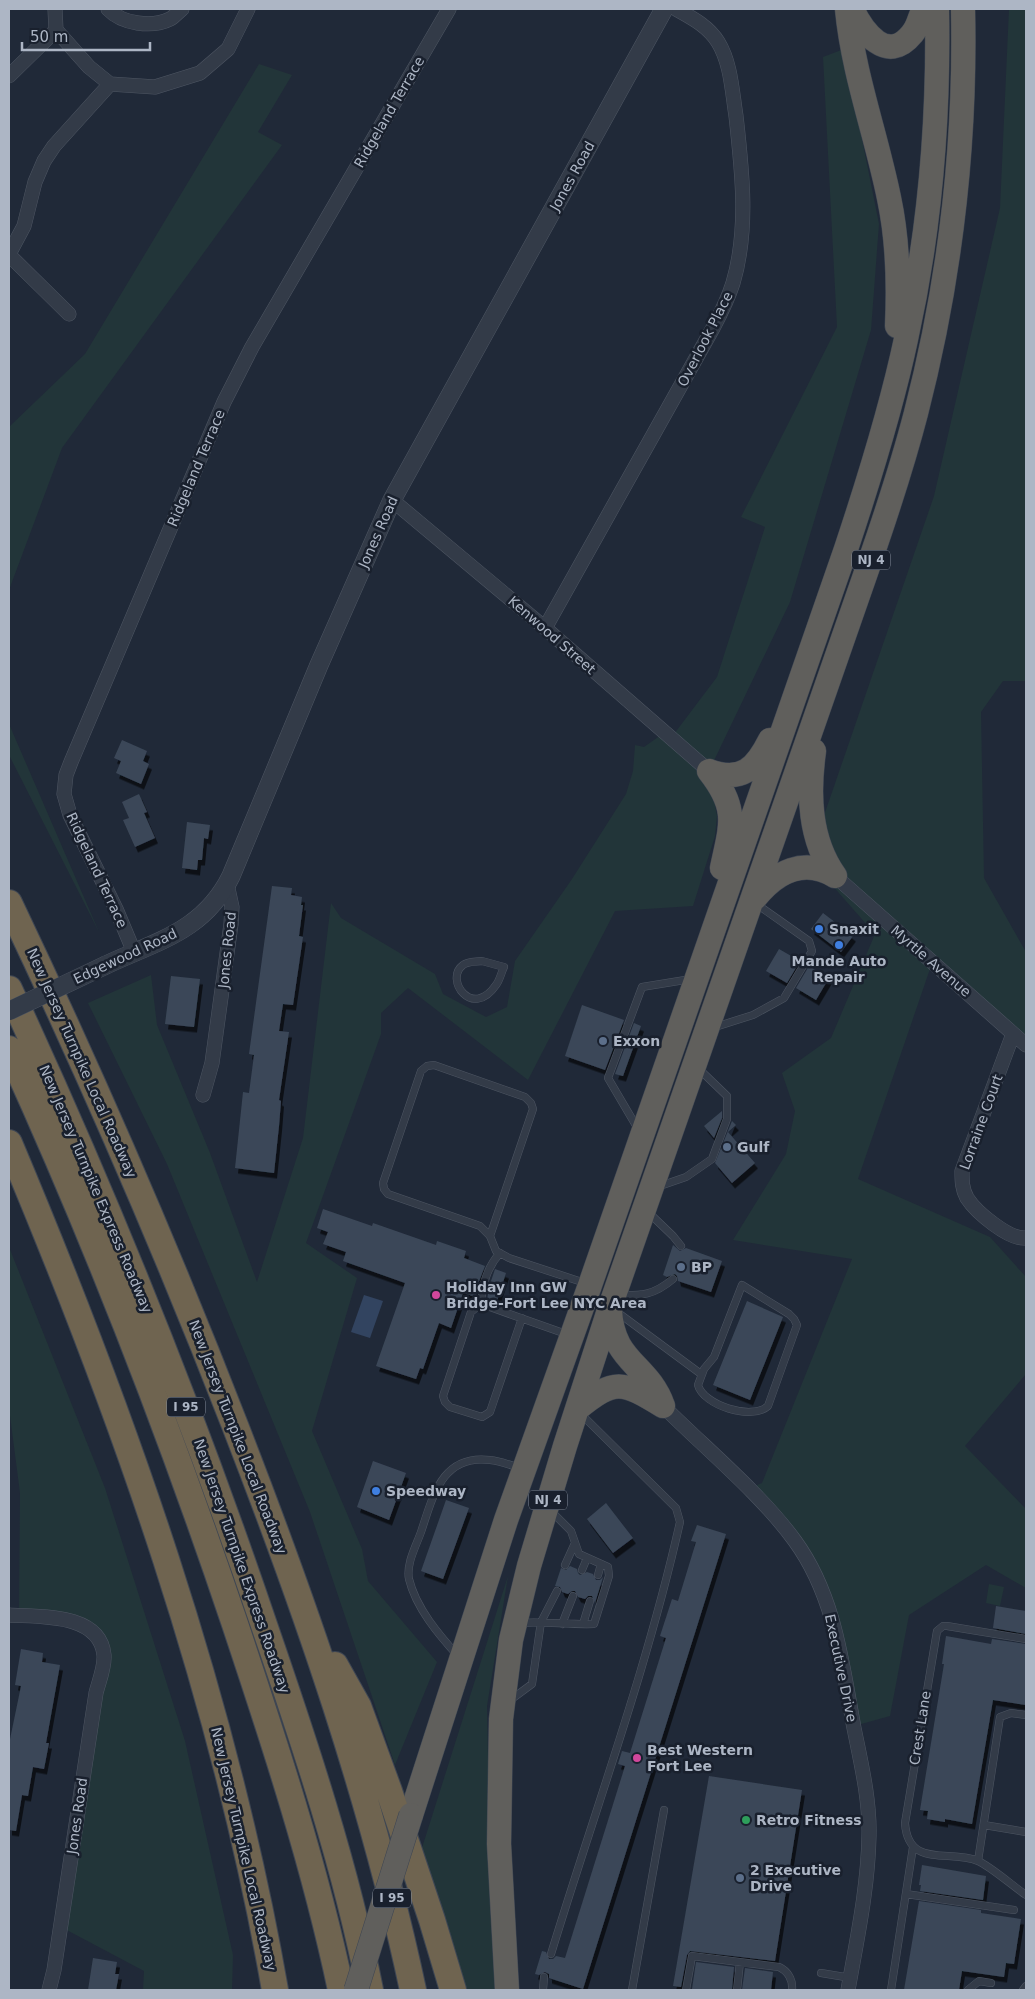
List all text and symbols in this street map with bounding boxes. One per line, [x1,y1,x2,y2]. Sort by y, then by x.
scale bar [22,20,150,52]
text: 50 m [30,28,68,46]
street label: Ridgeland Terrace [351,54,427,170]
street label: Jones Road [546,138,598,214]
street label: Overlook Place [674,289,736,389]
street label: Ridgeland Terrace [164,407,228,529]
street label: Jones Road [355,494,401,571]
road number: NJ 4 [852,550,890,570]
street label: Kenwood Street [505,593,599,678]
street label: Ridgeland Terrace [63,810,131,930]
street label: Jones Road [215,911,239,990]
place label: Snaxit [829,921,879,937]
street label: Myrtle Avenue [888,922,974,1000]
marker: Snaxit [813,923,825,935]
street label: Edgewood Road [71,925,179,987]
marker: Mande Auto Repair [833,939,845,951]
street label: New Jersey Turnpike Local Roadway [24,946,140,1180]
place label: Mande Auto Repair [792,953,887,985]
place label: Exxon [613,1033,660,1049]
marker: Exxon [597,1035,609,1047]
street label: New Jersey Turnpike Express Roadway [36,1063,156,1315]
street label: Lorraine Court [956,1072,1006,1172]
place label: Gulf [737,1139,770,1155]
marker: Gulf [721,1141,733,1153]
place label: BP [691,1259,712,1275]
marker: BP [675,1261,687,1273]
place label: Holiday Inn GW Bridge-Fort Lee NYC Area [446,1279,647,1311]
marker: Holiday Inn GW Bridge-Fort Lee NYC Area [430,1289,442,1301]
street label: New Jersey Turnpike Local Roadway [186,1318,290,1556]
road number: I 95 [167,1398,205,1416]
street label: New Jersey Turnpike Express Roadway [191,1437,293,1695]
place label: Speedway [386,1483,466,1499]
marker: Speedway [370,1485,382,1497]
road number: NJ 4 [529,1490,567,1510]
street label: Executive Drive [822,1613,860,1723]
street label: Crest Lane [906,1690,934,1766]
street label: New Jersey Turnpike Local Roadway [208,1726,280,1972]
place label: Best Western Fort Lee [647,1742,753,1774]
marker: Best Western Fort Lee [631,1752,643,1764]
street label: Jones Road [64,1777,90,1856]
place label: Retro Fitness [756,1812,862,1828]
marker: Retro Fitness [740,1814,752,1826]
place label: 2 Executive Drive [750,1862,841,1894]
marker: 2 Executive Drive [734,1872,746,1884]
road number: I 95 [373,1889,411,1908]

